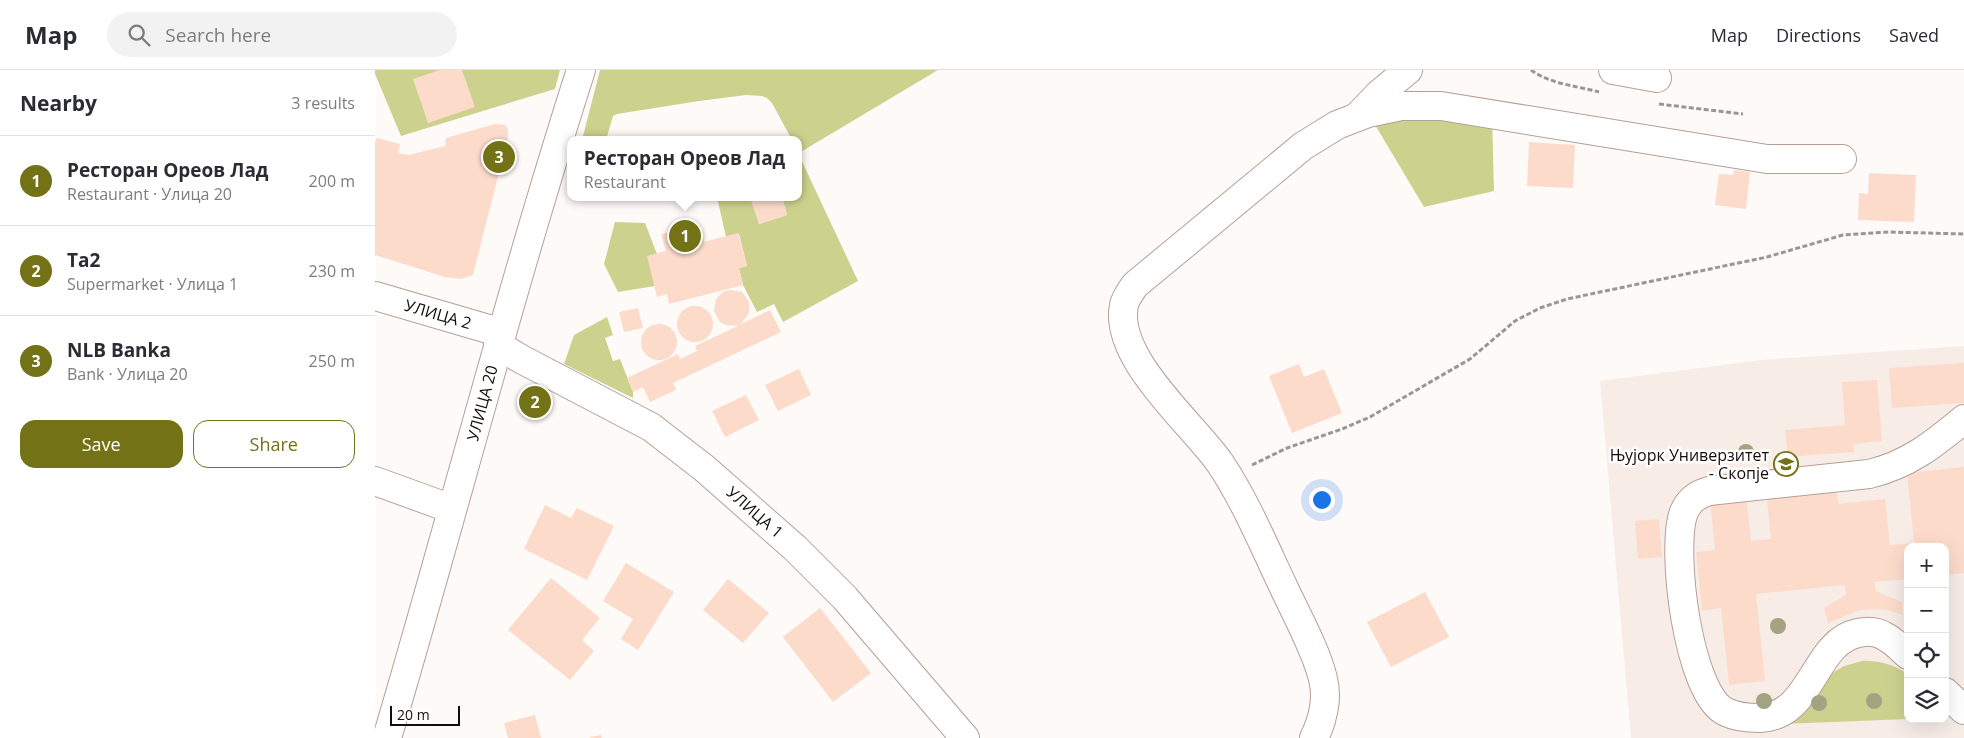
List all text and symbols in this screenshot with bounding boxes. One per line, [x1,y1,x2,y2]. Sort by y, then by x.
search box [107,12,457,57]
text: Map [25,18,77,51]
icon: search [125,21,153,49]
text: Search here [165,22,271,48]
text: Map [1711,23,1748,47]
text: Directions [1776,23,1861,47]
text: Saved [1889,23,1939,47]
text: Nearby [20,89,97,117]
text: 3 results [291,92,355,114]
popup [567,136,802,201]
pin: 3 [483,138,515,176]
text: Ресторан Ореов Лад [584,145,785,171]
text: Ресторан Ореов Лад [67,157,269,183]
text: 1 [31,170,41,192]
text: 200 m [309,170,355,192]
text: Restaurant [584,171,666,193]
text: Restaurant · Улица 20 [67,183,232,205]
pin: 1 [669,217,701,255]
text: Ta2 [67,247,100,273]
text: 2 [31,260,41,282]
text: 230 m [309,260,355,282]
text: Supermarket · Улица 1 [67,273,238,295]
street label: УЛИЦА 2 [402,294,474,334]
text: NLB Banka [67,337,171,363]
text: 3 [31,350,41,372]
text: 250 m [309,350,355,372]
text: Bank · Улица 20 [67,363,188,385]
street label: УЛИЦА 20 [461,363,503,443]
pin: 2 [519,383,551,421]
button: Save [20,420,183,468]
button: Share [193,420,355,468]
place label: Њујорк Универзитет - Скопје [1610,444,1769,484]
school or university icon: Њујорк Универзитет - Скопје [1773,451,1799,477]
street label: УЛИЦА 1 [722,481,788,543]
your location [1309,487,1335,513]
map controls [1904,543,1949,723]
button: + [1904,543,1949,588]
button: − [1904,588,1949,633]
button: locate [1904,633,1949,678]
button: layers [1904,678,1949,723]
scale bar [390,703,460,726]
text: 20 m [397,705,430,724]

